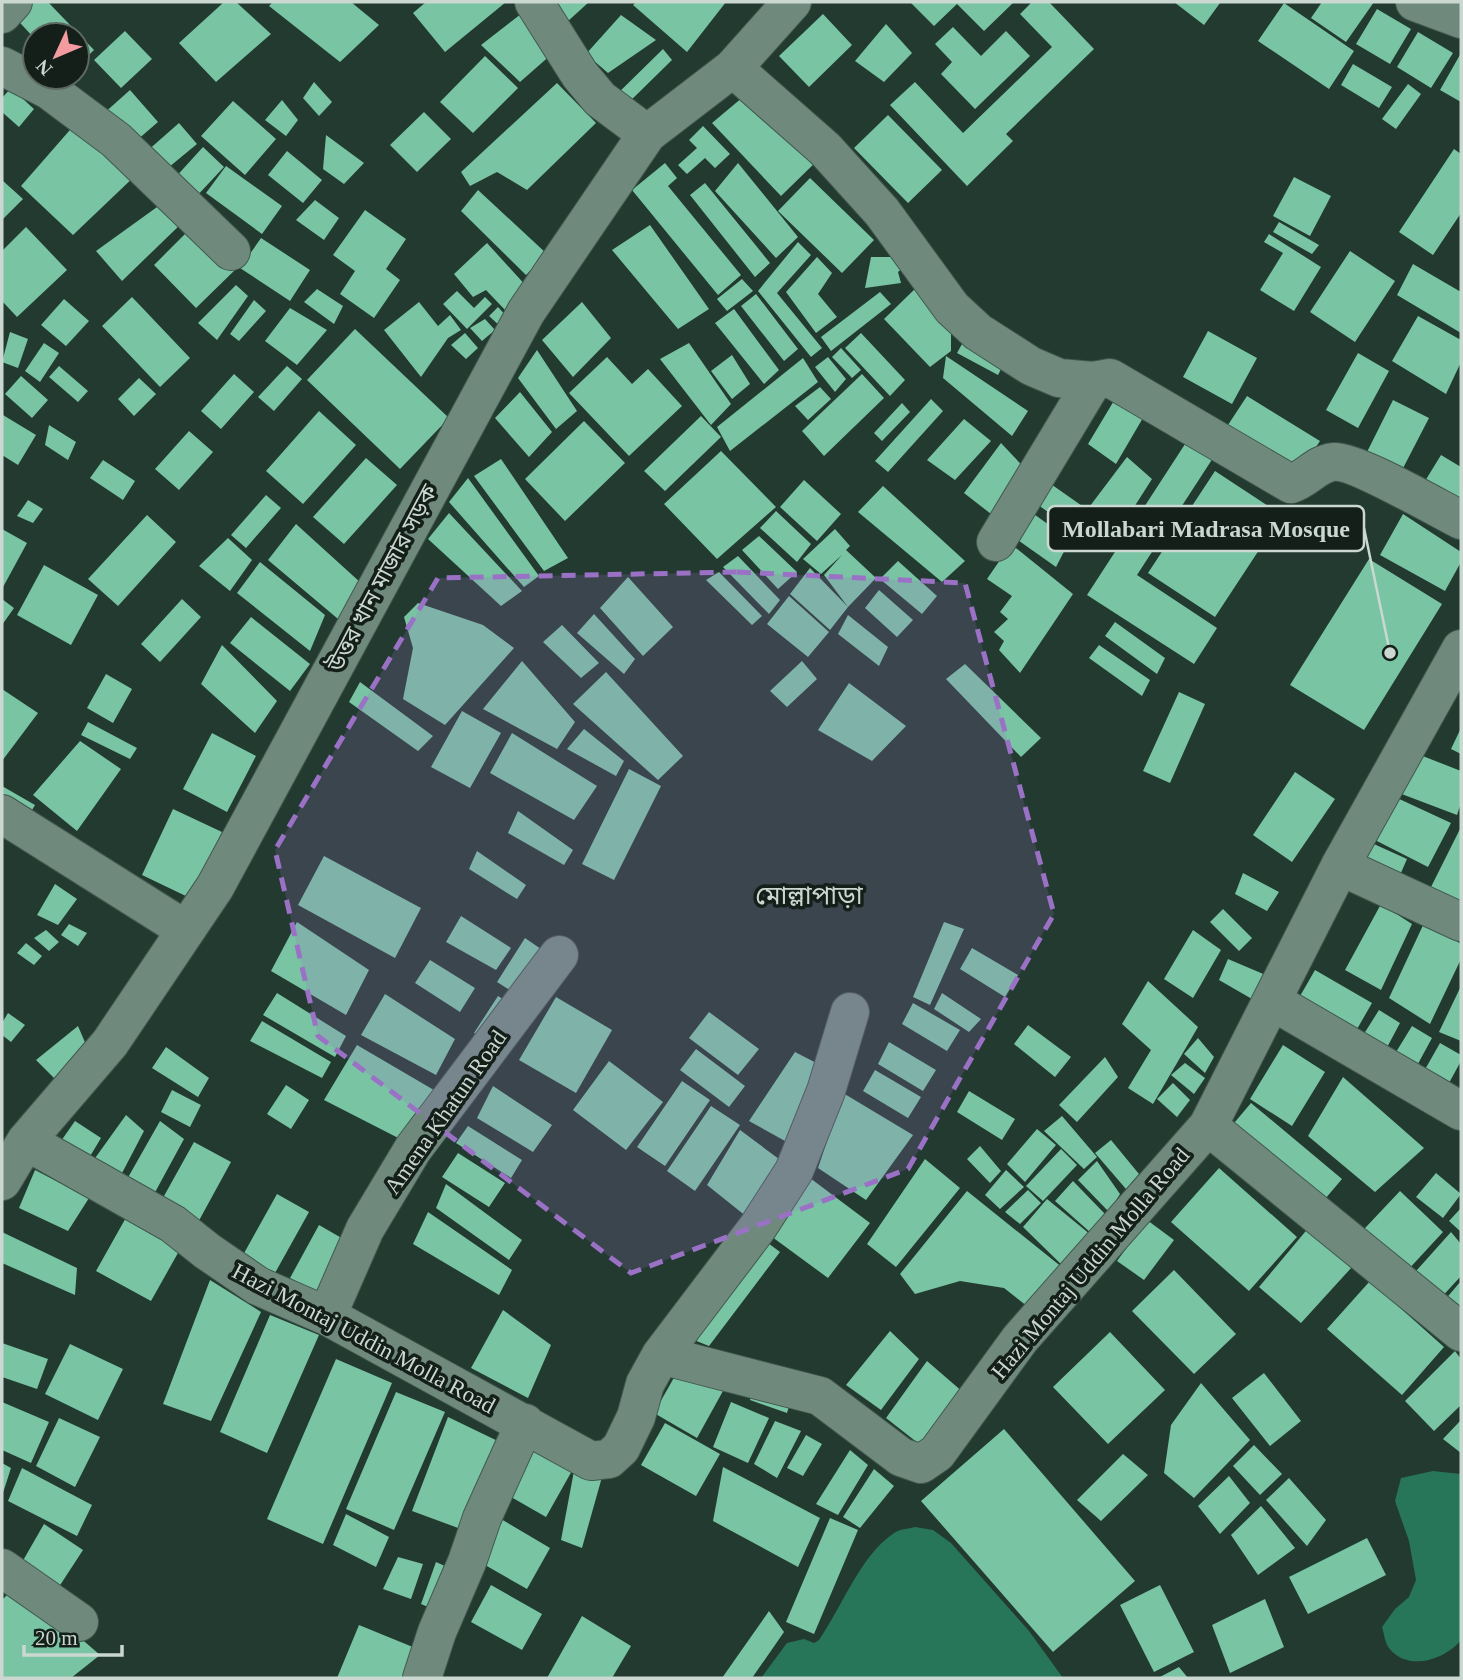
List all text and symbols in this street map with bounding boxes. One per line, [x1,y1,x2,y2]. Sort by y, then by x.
north arrow [21,21,91,91]
text: N [32,55,56,80]
street label: উত্তর খান মাজার সড়ক [322,480,442,677]
callout: Mollabari Madrasa Mosque [1048,506,1364,551]
text: Mollabari Madrasa Mosque [1062,516,1350,542]
district label: মোল্লাপাড়া [755,881,864,910]
street label: Amena Khatun Road [379,1025,512,1199]
street label: Hazi Montaj Uddin Molla Road [986,1142,1195,1384]
street label: Hazi Montaj Uddin Molla Road [228,1258,500,1419]
scale bar [24,1614,122,1658]
text: 20 m [35,1626,78,1650]

